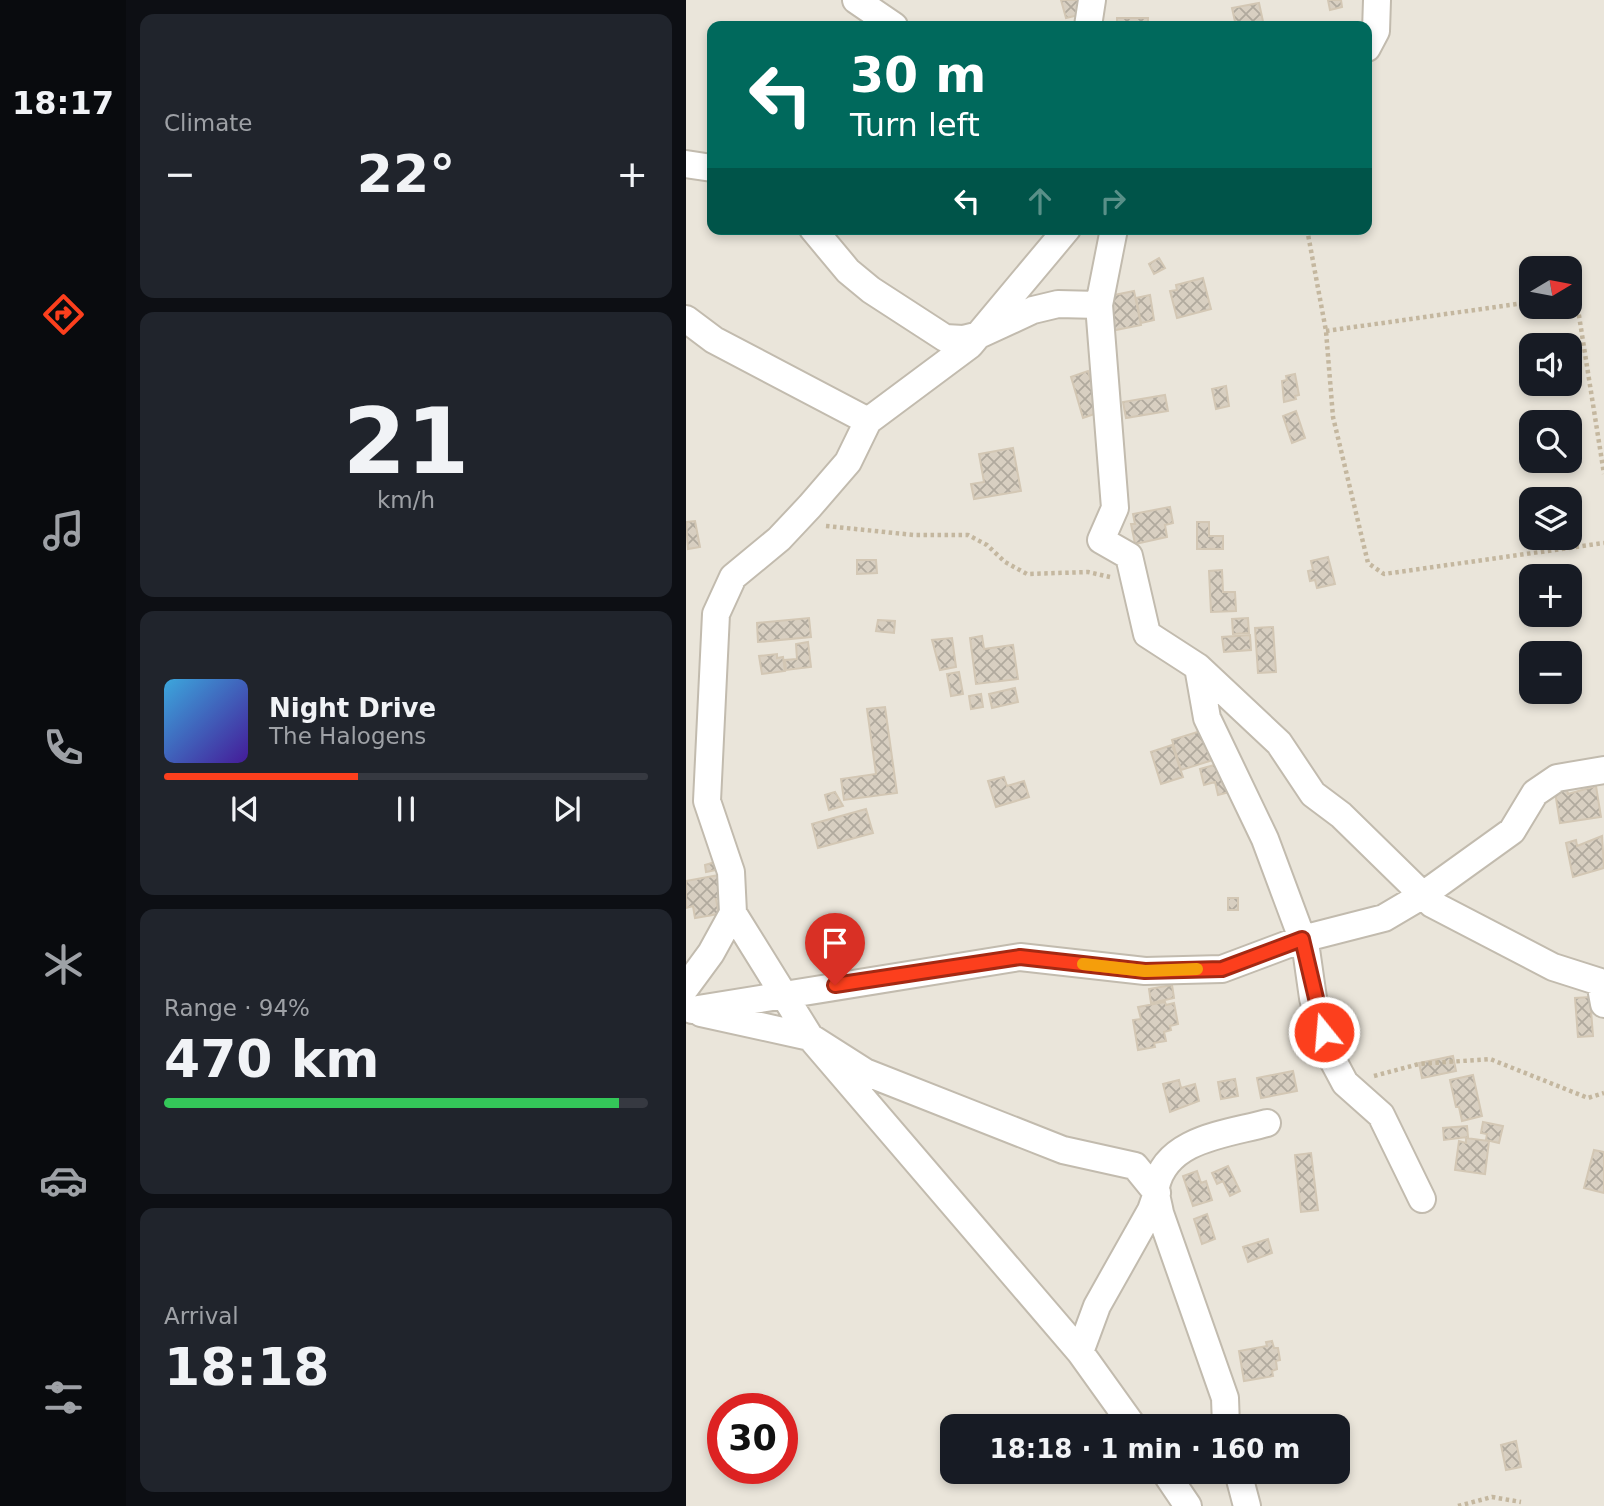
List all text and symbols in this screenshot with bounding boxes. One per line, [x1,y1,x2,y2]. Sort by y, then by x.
text: 30 m [850,47,986,104]
icon: left [735,49,826,140]
text: 18:17 [12,84,114,122]
text: Turn left [850,106,980,144]
text: Climate [164,110,253,136]
text: 22° [357,144,455,204]
text: − [164,152,196,196]
text: + [616,152,648,196]
icon: left [948,182,986,220]
icon: ahead [1021,182,1059,220]
icon: right [1094,182,1132,220]
north arrow [1519,256,1582,318]
map controls [1519,256,1582,704]
icon: directions [39,290,88,339]
button: sound [1519,333,1582,396]
text: 21 [343,389,469,494]
button: search [1519,410,1582,473]
text: km/h [377,487,435,513]
button: layers [1519,487,1582,550]
icon: music [39,506,88,555]
button: + [1519,564,1582,627]
button: − [1519,641,1582,704]
text: Night Drive [269,693,436,723]
icon: phone [39,723,88,772]
text: The Halogens [269,723,426,749]
icon: previous [226,790,264,828]
icon: pause [387,790,425,828]
icon: next [548,790,586,828]
pin [805,913,865,985]
icon: arrive [816,924,854,962]
icon: climate [39,940,88,989]
text: Range · 94% [164,995,310,1021]
position arrow [1287,995,1361,1069]
text: 470 km [164,1029,379,1089]
icon: car [39,1156,88,1205]
text: Arrival [164,1303,239,1329]
text: 18:18 [164,1337,330,1397]
icon: filters [39,1373,88,1422]
speed limit sign: 30 [707,1393,798,1484]
text: 18:18 · 1 min · 160 m [990,1434,1300,1464]

